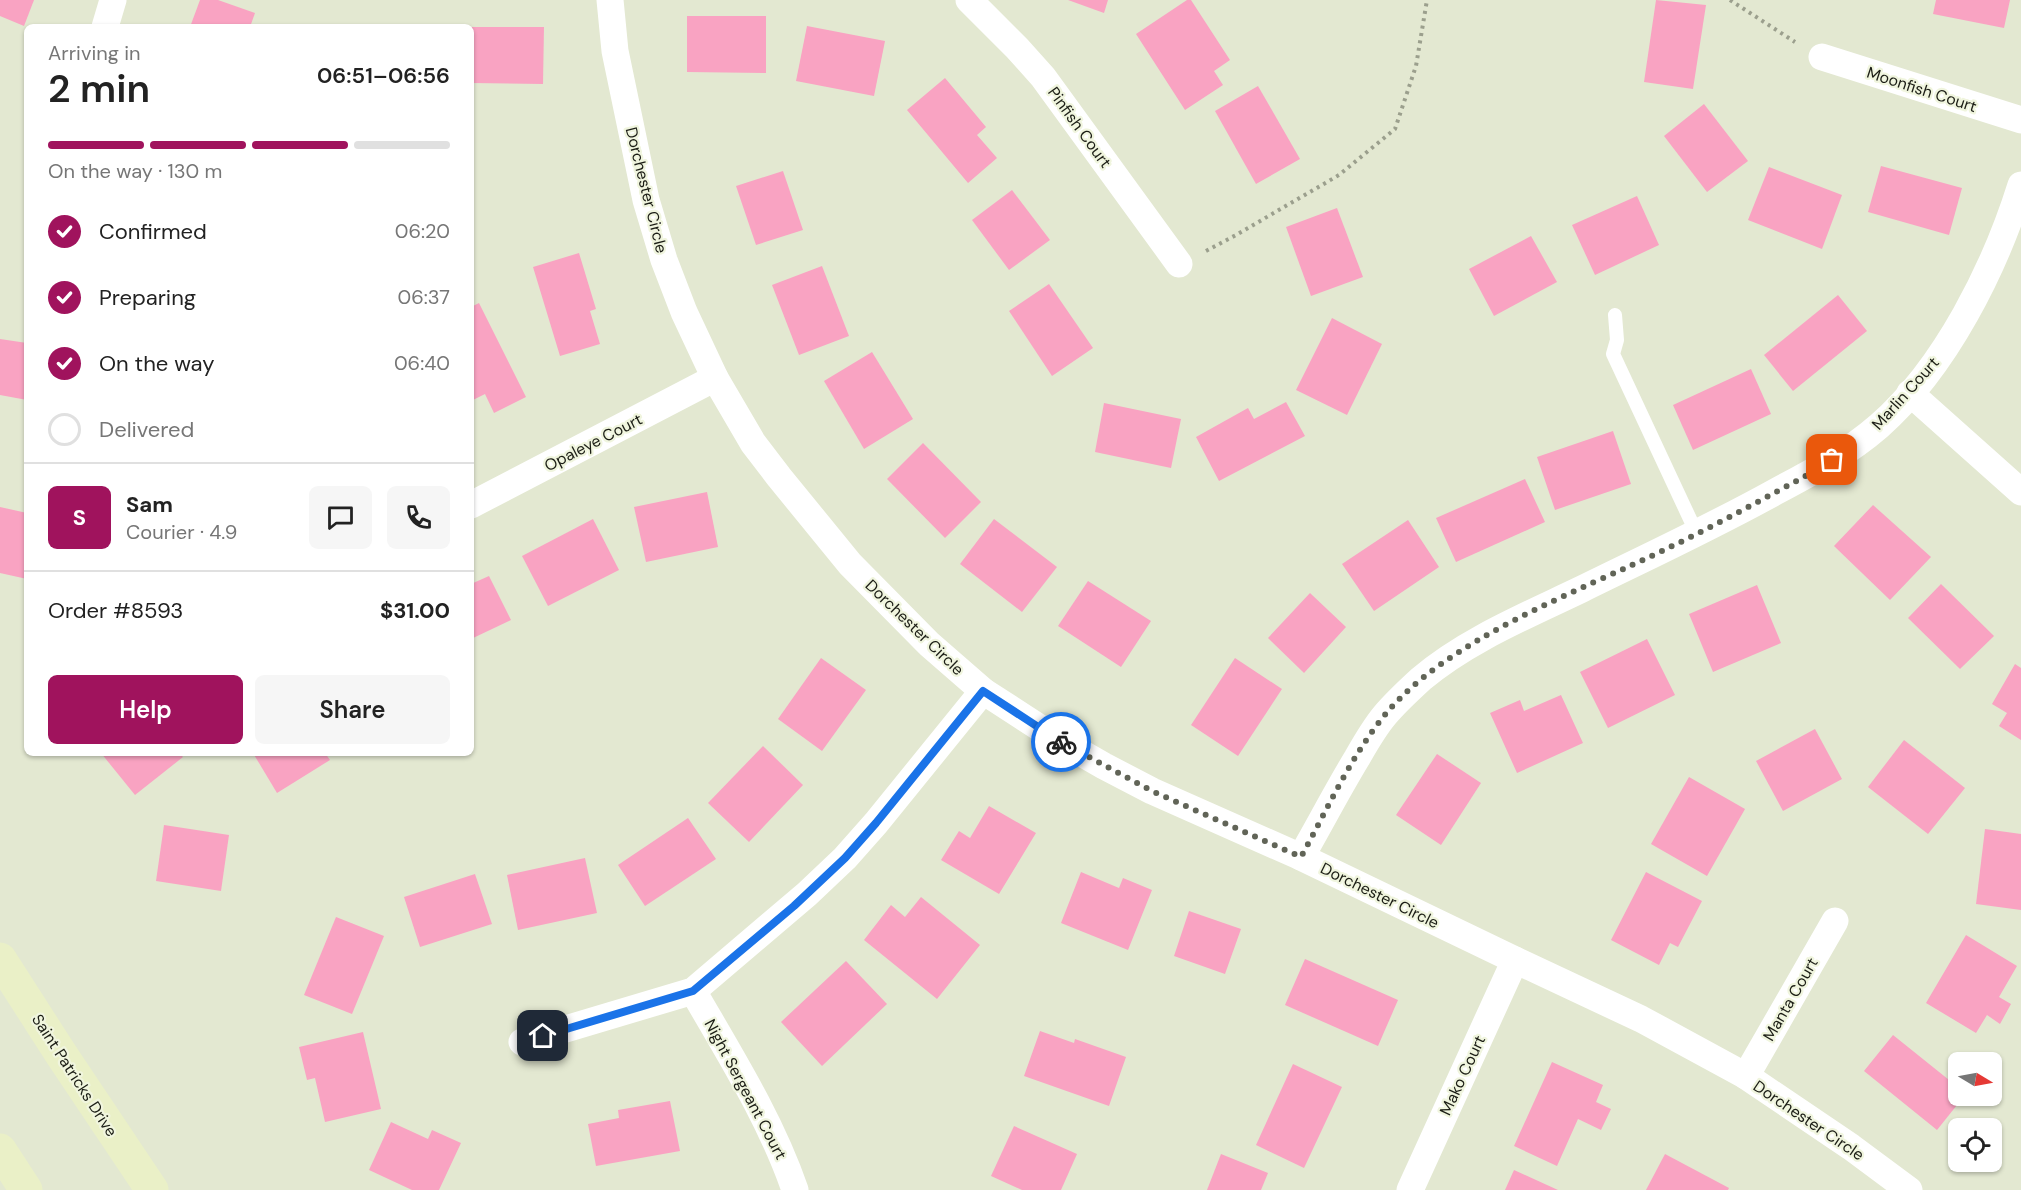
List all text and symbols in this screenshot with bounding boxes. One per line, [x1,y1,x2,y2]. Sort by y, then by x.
text: Arriving in [48,40,140,66]
text: 06:51–06:56 [317,61,450,90]
street label: Moonfish Court [1864,62,1980,117]
text: 2 min [48,63,150,114]
street label: Pinfish Court [1043,83,1116,172]
street label: Dorchester Circle [621,125,672,255]
text: On the way · 130 m [48,158,222,184]
icon: check [48,215,81,248]
text: Confirmed [99,217,207,246]
text: 06:20 [395,218,450,244]
icon: check [48,281,81,314]
text: Preparing [99,283,196,312]
text: 06:37 [398,284,450,310]
icon: check [48,347,81,380]
text: On the way [99,349,214,378]
text: 06:40 [394,350,450,376]
street label: Marlin Court [1867,352,1944,434]
street label: Opaleye Court [541,409,646,476]
text: Delivered [99,415,194,444]
pin [1806,434,1857,485]
icon: bag [1815,443,1848,476]
button: chat [309,486,372,549]
button: phone [387,486,450,549]
text: Sam [126,490,173,519]
text: S [73,503,86,532]
text: Courier · 4.9 [126,519,237,545]
street label: Dorchester Circle [861,575,968,680]
text: Order #8593 [48,596,183,625]
text: $31.00 [380,596,450,625]
button: Help [48,675,243,744]
button: Share [255,675,450,744]
courier [1031,712,1091,772]
icon: bike [1045,726,1078,759]
street label: Dorchester Circle [1317,858,1442,933]
street label: Manta Court [1758,954,1823,1045]
street label: Saint Patricks Drive [27,1010,122,1140]
pin [517,1010,568,1061]
street label: Night Sergeant Court [700,1015,791,1163]
icon: home [526,1019,559,1052]
street label: Mako Court [1435,1032,1490,1118]
north arrow [1948,1052,2002,1106]
map controls [1948,1052,2002,1172]
street label: Dorchester Circle [1749,1076,1868,1165]
button: locate [1948,1118,2002,1172]

